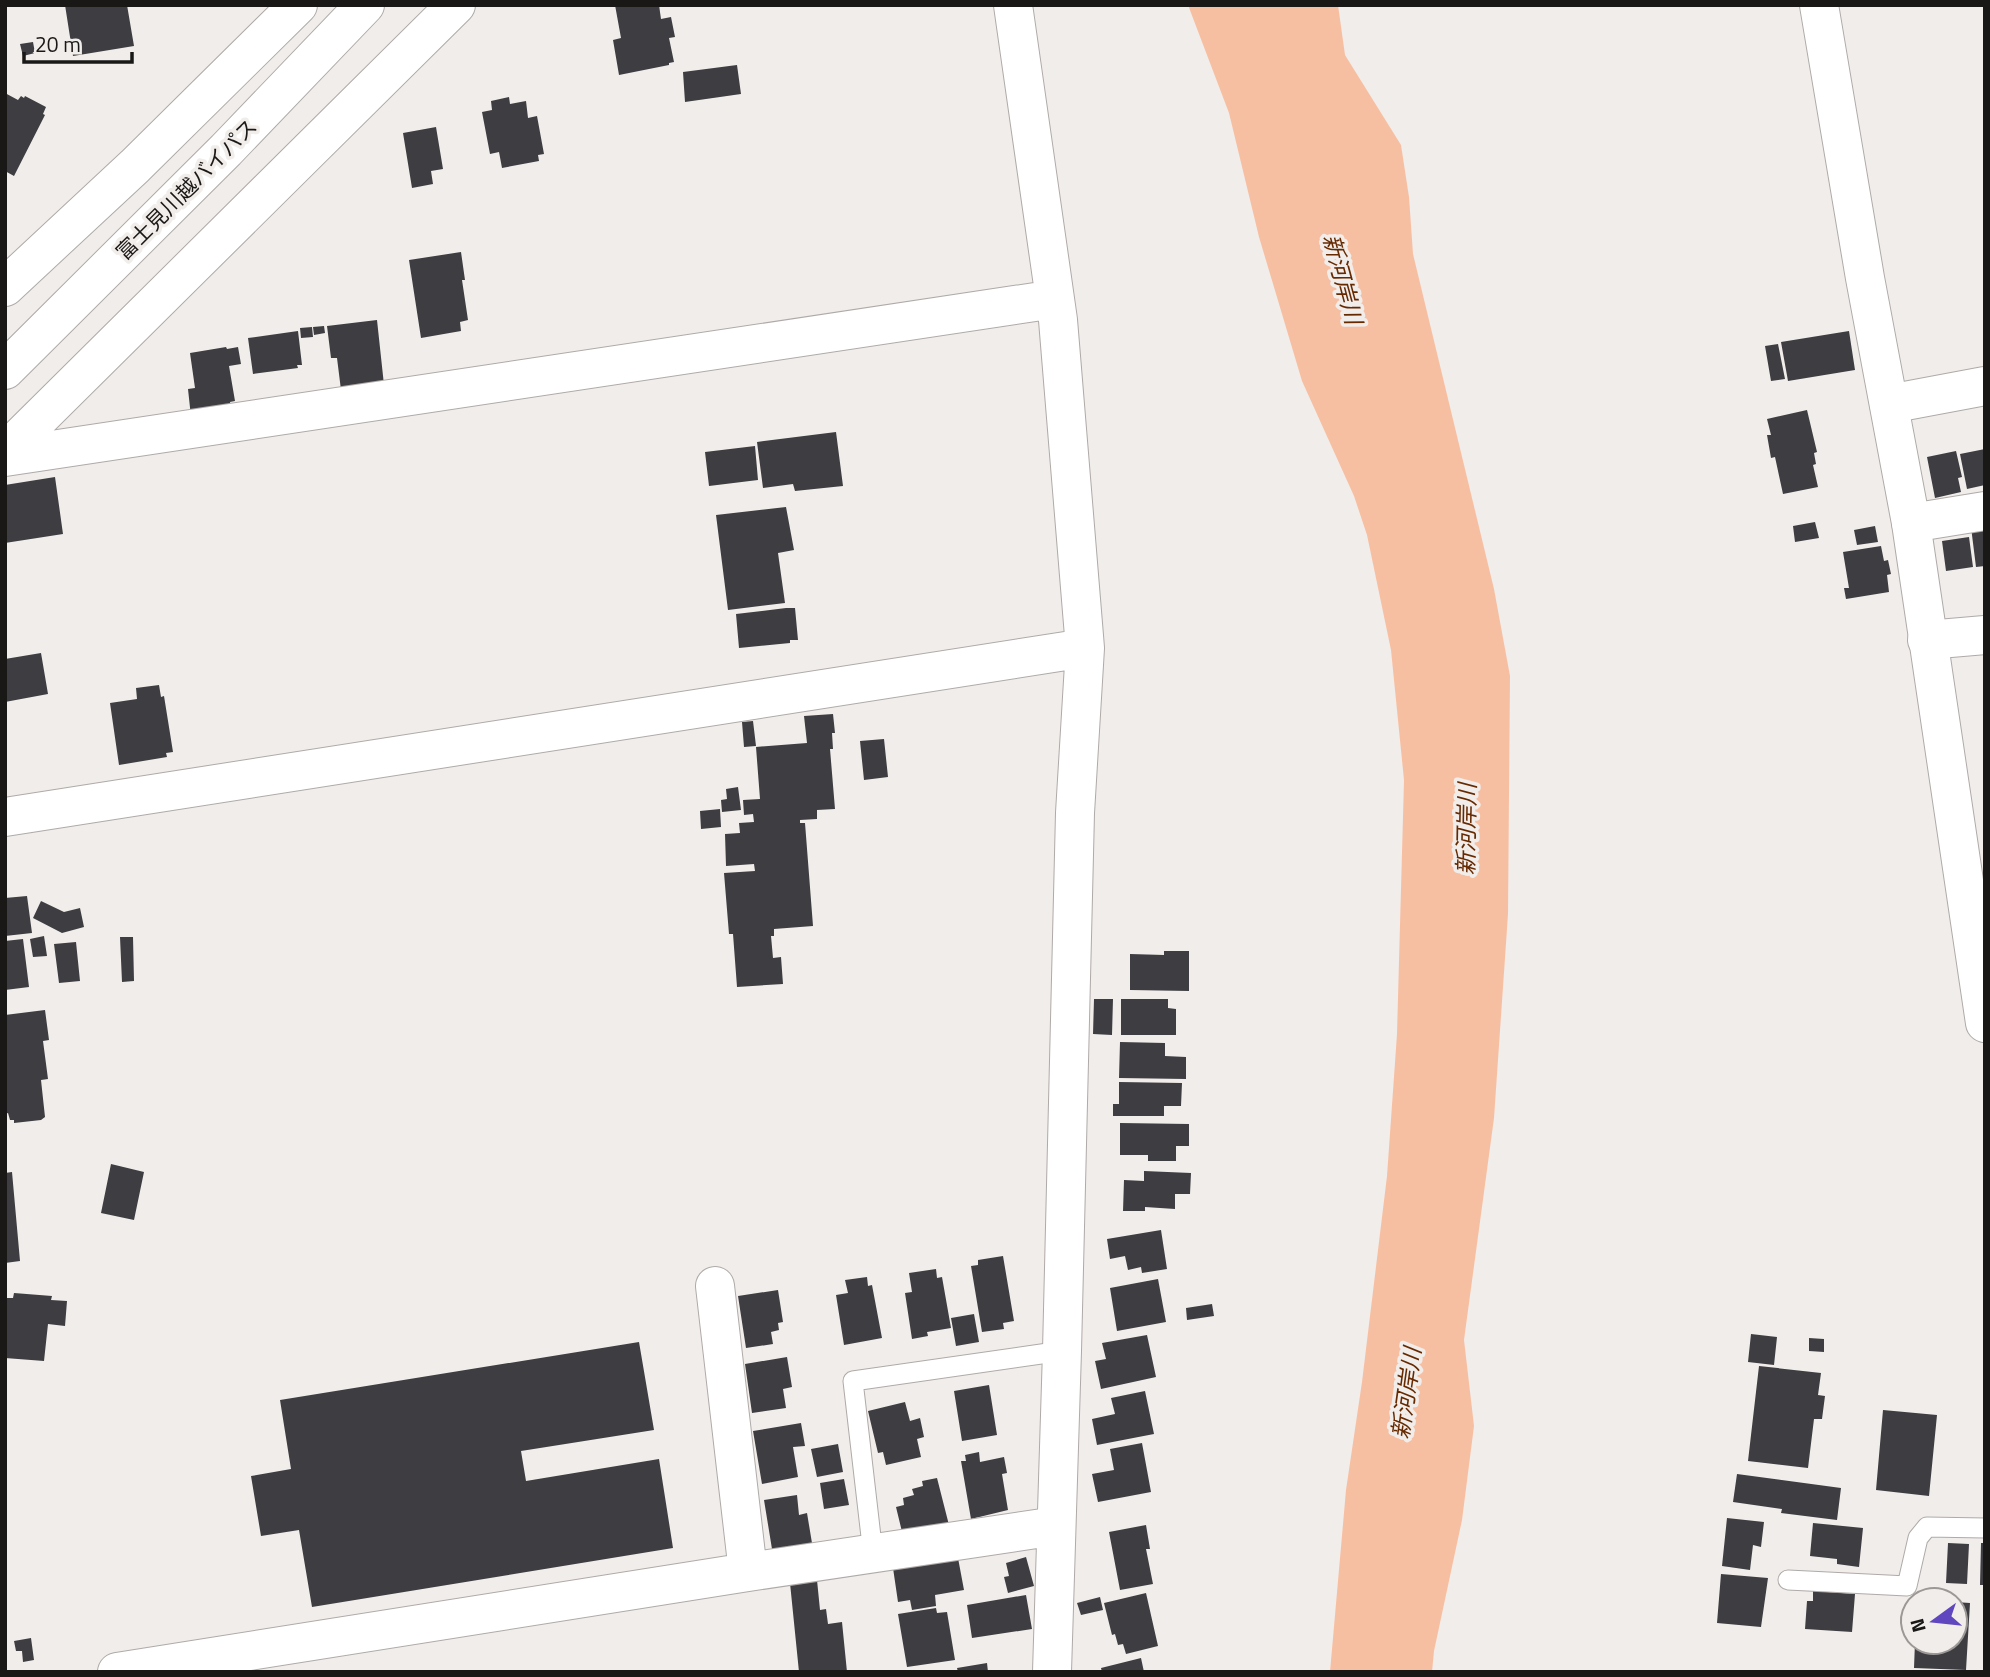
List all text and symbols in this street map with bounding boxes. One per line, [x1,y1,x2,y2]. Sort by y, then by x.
scale bar [24,21,133,65]
text: 20 m [35,28,81,60]
street label: 富士見川越バイパス [108,111,264,267]
water label: 新河岸川 [1314,230,1373,331]
water label: 新河岸川 [1448,780,1484,875]
water label: 新河岸川 [1382,1342,1430,1441]
north arrow [1899,1586,1969,1656]
text: N [1901,1615,1933,1636]

